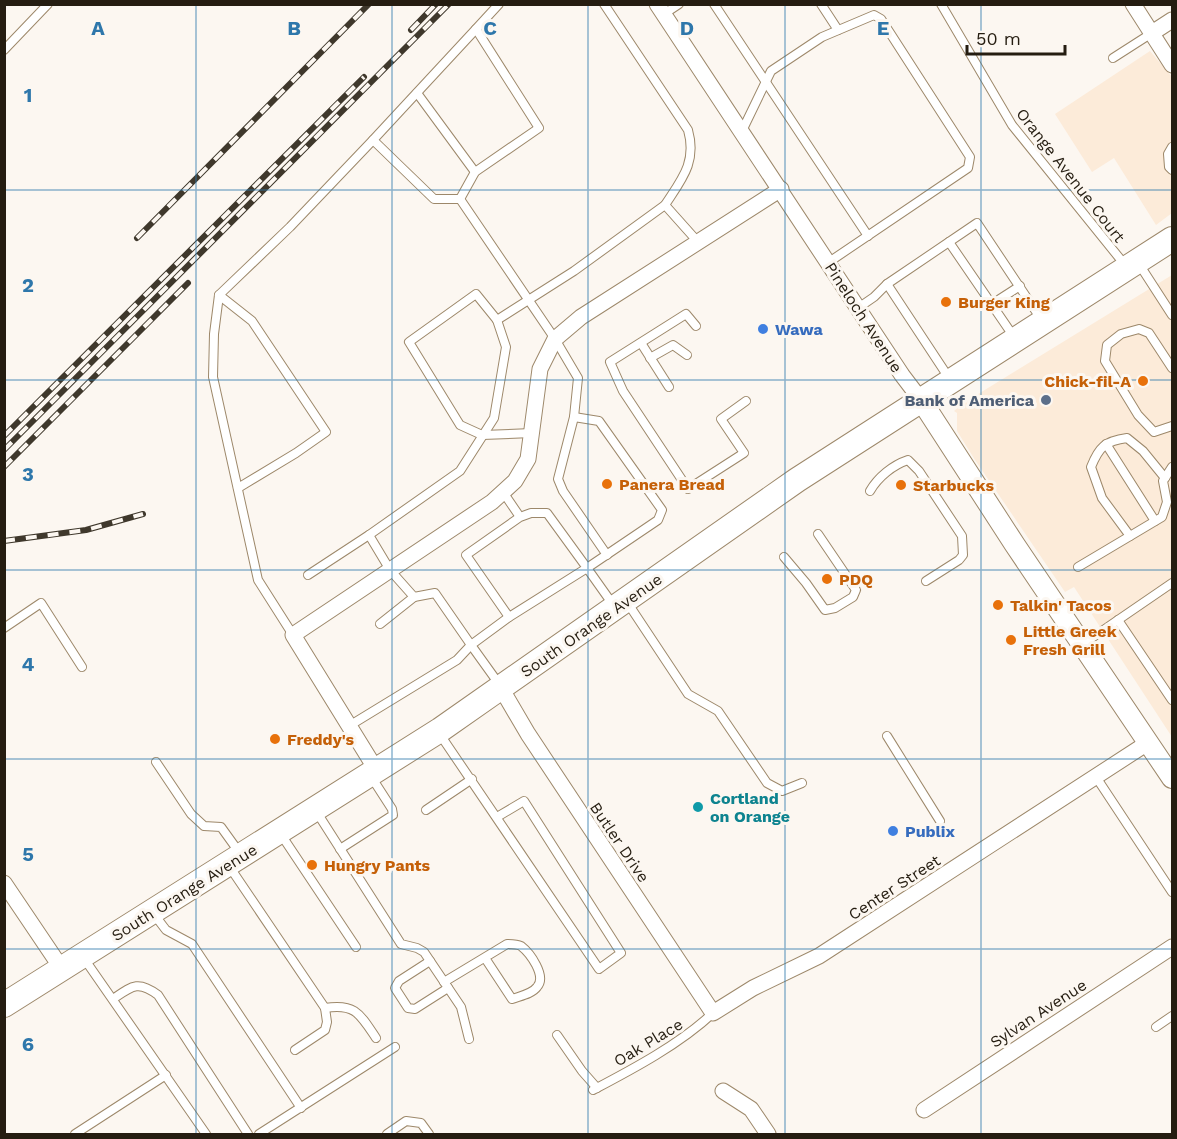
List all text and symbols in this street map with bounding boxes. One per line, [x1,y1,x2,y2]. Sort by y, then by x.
text: A [91,16,105,40]
text: B [287,16,301,40]
text: C [483,16,497,40]
text: D [680,16,694,40]
text: E [877,16,889,40]
scale bar [967,18,1064,56]
text: 50 m [976,28,1021,49]
text: 1 [24,83,32,107]
street label: Orange Avenue Court [1012,104,1129,246]
street label: Pineloch Avenue [821,258,906,376]
text: 2 [22,273,34,297]
place label: Burger King [958,293,1050,312]
marker: Burger King [939,295,953,309]
place label: Wawa [775,320,824,339]
marker: Wawa [756,322,770,336]
place label: Chick-fil-A [1044,372,1131,391]
marker: Chick-fil-A [1136,374,1150,388]
place label: Bank of America [904,391,1035,410]
marker: Bank of America [1039,393,1053,407]
text: 3 [22,462,34,486]
place label: Panera Bread [619,475,725,494]
place label: Starbucks [913,476,994,495]
marker: Panera Bread [600,477,614,491]
marker: Starbucks [894,478,908,492]
street label: South Orange Avenue [517,569,666,681]
place label: PDQ [839,570,873,589]
marker: PDQ [820,572,834,586]
place label: Talkin' Tacos [1010,596,1112,615]
marker: Talkin' Tacos [991,598,1005,612]
place label: Little Greek Fresh Grill [1023,622,1117,659]
marker: Little Greek Fresh Grill [1004,633,1018,647]
text: 4 [22,652,35,676]
place label: Freddy's [287,730,355,749]
marker: Freddy's [268,732,282,746]
place label: Cortland on Orange [710,789,790,826]
street label: Butler Drive [586,799,653,886]
marker: Cortland on Orange [691,800,705,814]
place label: Publix [905,822,956,841]
marker: Publix [886,824,900,838]
street label: South Orange Avenue [108,840,261,945]
text: 5 [22,842,34,866]
street label: Center Street [845,851,944,924]
place label: Hungry Pants [324,856,431,875]
marker: Hungry Pants [305,858,319,872]
street label: Sylvan Avenue [986,975,1090,1052]
street label: Oak Place [610,1014,686,1070]
text: 6 [22,1032,34,1056]

